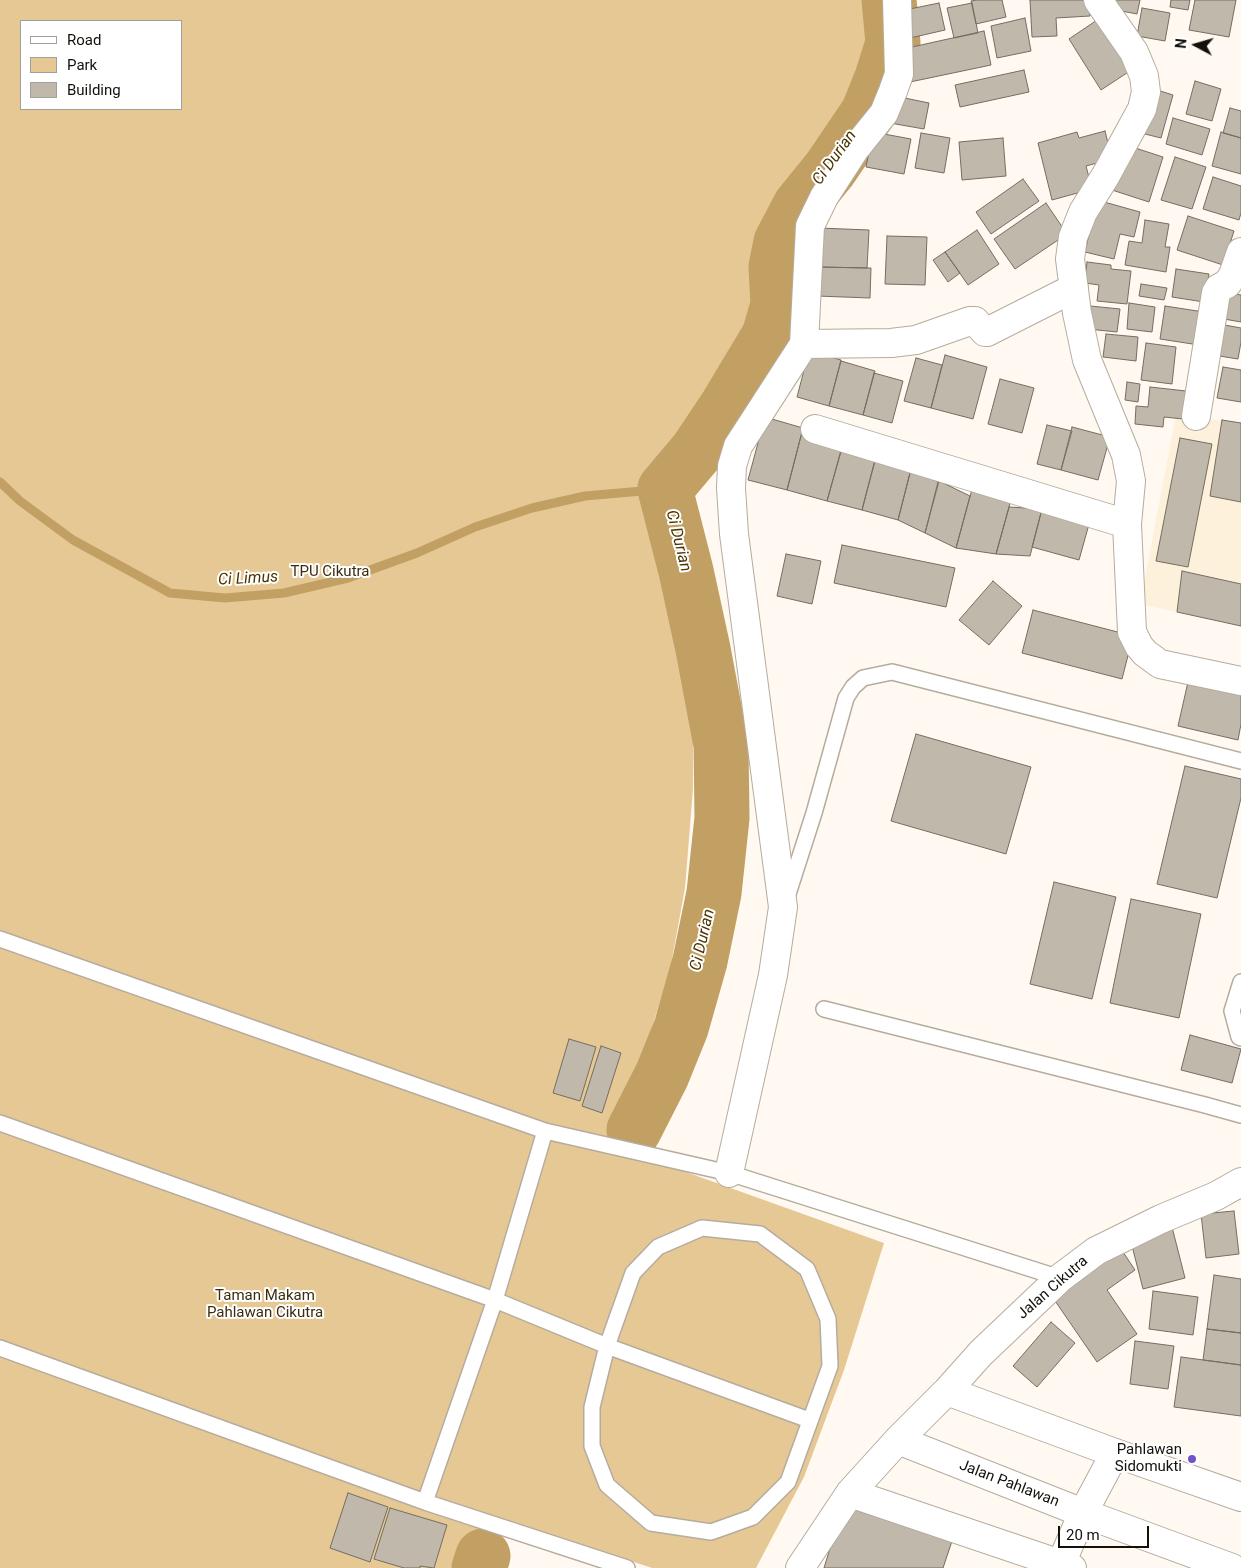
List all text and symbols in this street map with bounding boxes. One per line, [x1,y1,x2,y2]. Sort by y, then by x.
legend [20,20,182,110]
north arrow [1171,20,1221,70]
text: Road [67,31,101,49]
text: N [1173,38,1190,49]
text: Park [67,56,97,74]
text: Building [67,81,121,99]
water label: Ci Durian [809,127,861,189]
water label: Ci Durian [661,508,695,574]
park label: TPU Cikutra [291,563,369,581]
water label: Ci Limus [217,568,279,590]
water label: Ci Durian [687,907,719,973]
street label: Jalan Cikutra [1014,1253,1092,1323]
park label: Taman Makam Pahlawan Cikutra [207,1287,323,1322]
place label: Pahlawan Sidomukti [1115,1441,1182,1476]
marker: Pahlawan Sidomukti [1186,1453,1198,1465]
street label: Jalan Pahlawan [956,1457,1062,1511]
scale bar [1061,1516,1152,1548]
text: 20 m [1066,1526,1100,1544]

